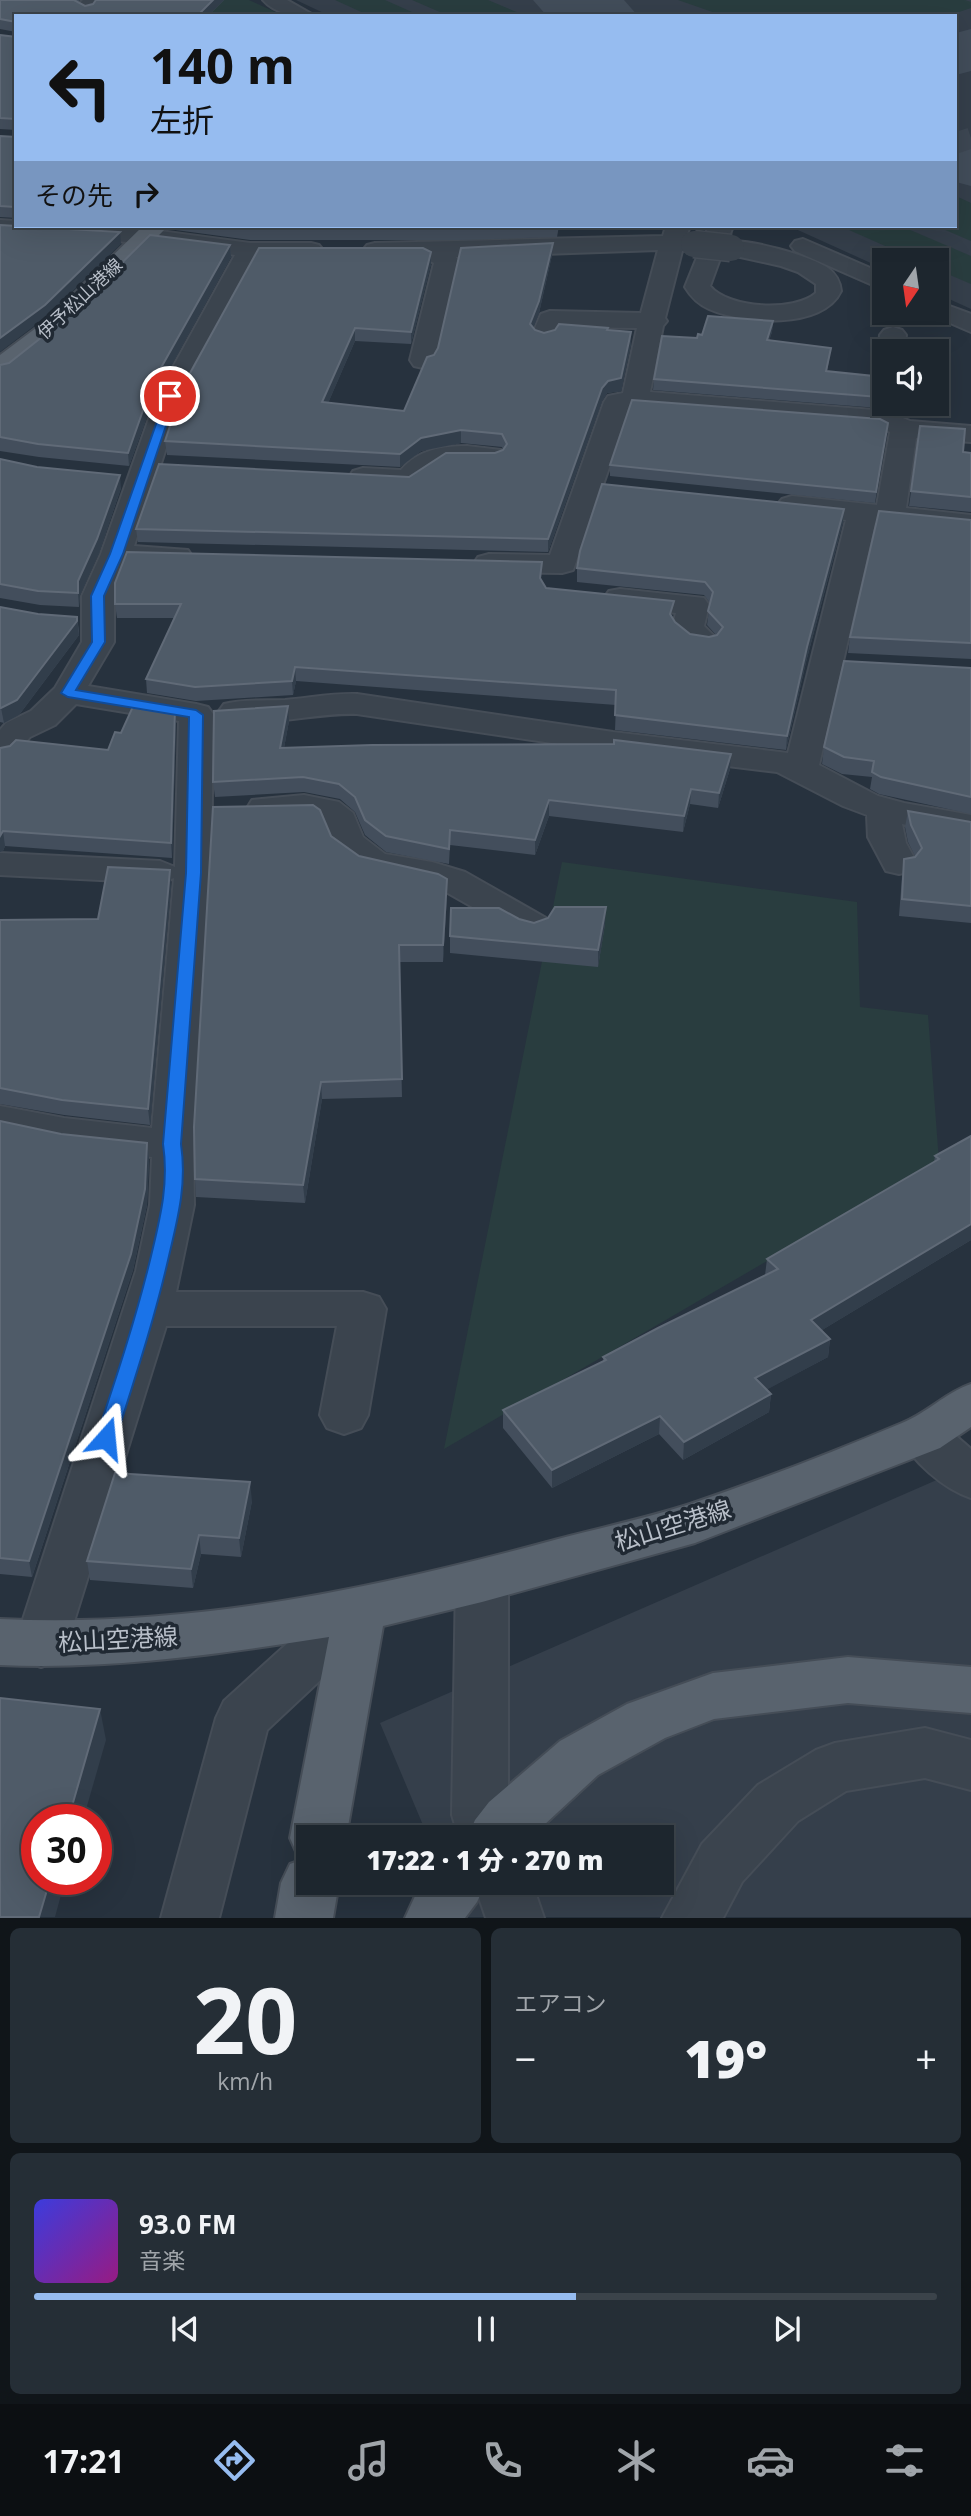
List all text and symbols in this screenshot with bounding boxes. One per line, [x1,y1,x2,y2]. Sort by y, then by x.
text: 140 m [150,32,295,98]
icon: left [35,42,126,133]
text: 左折 [150,98,214,141]
icon: right [127,175,165,213]
text: その先 [35,177,113,213]
north arrow [872,248,948,326]
map controls [872,248,949,416]
street label: 伊予松山港線 [32,253,127,344]
button: sound [872,339,949,416]
pin [140,366,200,426]
icon: arrive [151,377,189,415]
position arrow [69,1401,143,1475]
street label: 松山空港線 [610,1491,735,1558]
street label: 松山空港線 [57,1619,179,1658]
speed limit sign: 30 [21,1804,112,1895]
text: 17:22 · 1 分 · 270 m [367,1842,603,1878]
text: 20 [193,1957,297,2081]
text: エアコン [515,1987,607,2019]
text: 19° [684,2022,767,2093]
text: − [515,2032,536,2084]
text: + [915,2032,937,2084]
text: km/h [217,2065,273,2097]
text: 93.0 FM [139,2206,237,2242]
text: 音楽 [139,2244,185,2276]
icon: previous [166,2310,204,2348]
icon: pause [467,2310,505,2348]
icon: next [768,2310,806,2348]
icon: directions [210,2436,259,2485]
icon: music [344,2436,393,2485]
icon: phone [478,2436,527,2485]
icon: climate [612,2436,661,2485]
icon: car [746,2436,795,2485]
icon: filters [880,2436,929,2485]
text: 17:21 [42,2439,125,2482]

